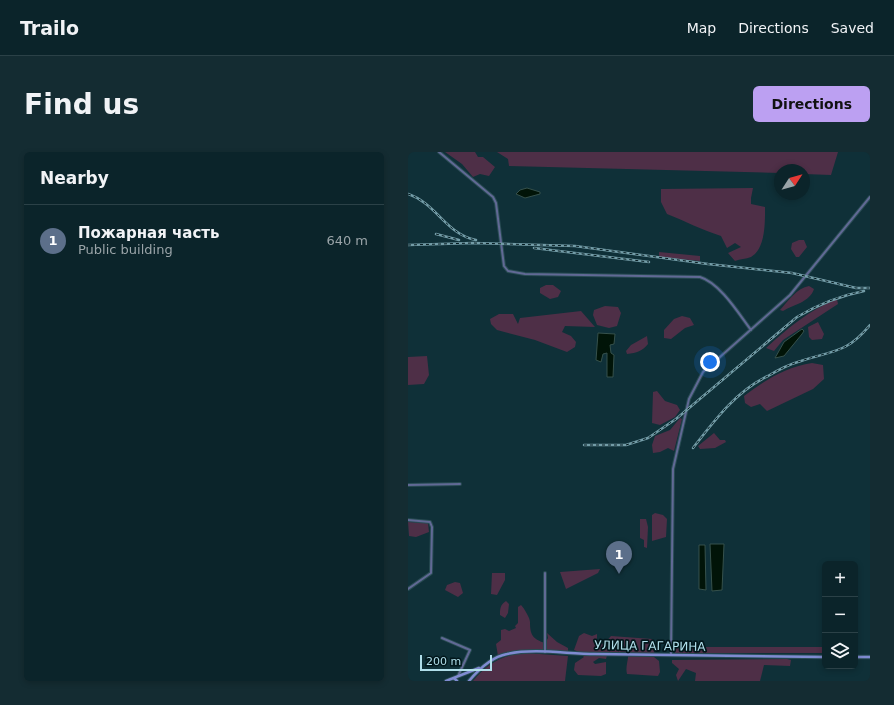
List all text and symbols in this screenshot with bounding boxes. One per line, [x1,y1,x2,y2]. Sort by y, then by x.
text: Trailo [20,17,79,39]
text: Map [687,20,716,36]
text: Directions [738,20,809,36]
text: Saved [831,20,874,36]
button: Directions [753,86,870,122]
text: Find us [24,88,139,121]
north arrow [774,164,810,200]
text: Nearby [40,168,109,188]
text: Пожарная часть [78,224,219,242]
text: 1 [48,233,58,248]
text: 640 m [326,233,368,248]
text: Public building [78,242,173,257]
your location [700,352,720,372]
pin: 1 [606,541,632,574]
map controls [822,561,858,669]
button: + [822,561,858,597]
button: − [822,597,858,633]
button: layers [822,633,858,669]
street label: УЛИЦА ГАГАРИНА [594,638,706,654]
scale bar [420,653,492,672]
text: 200 m [426,655,461,668]

